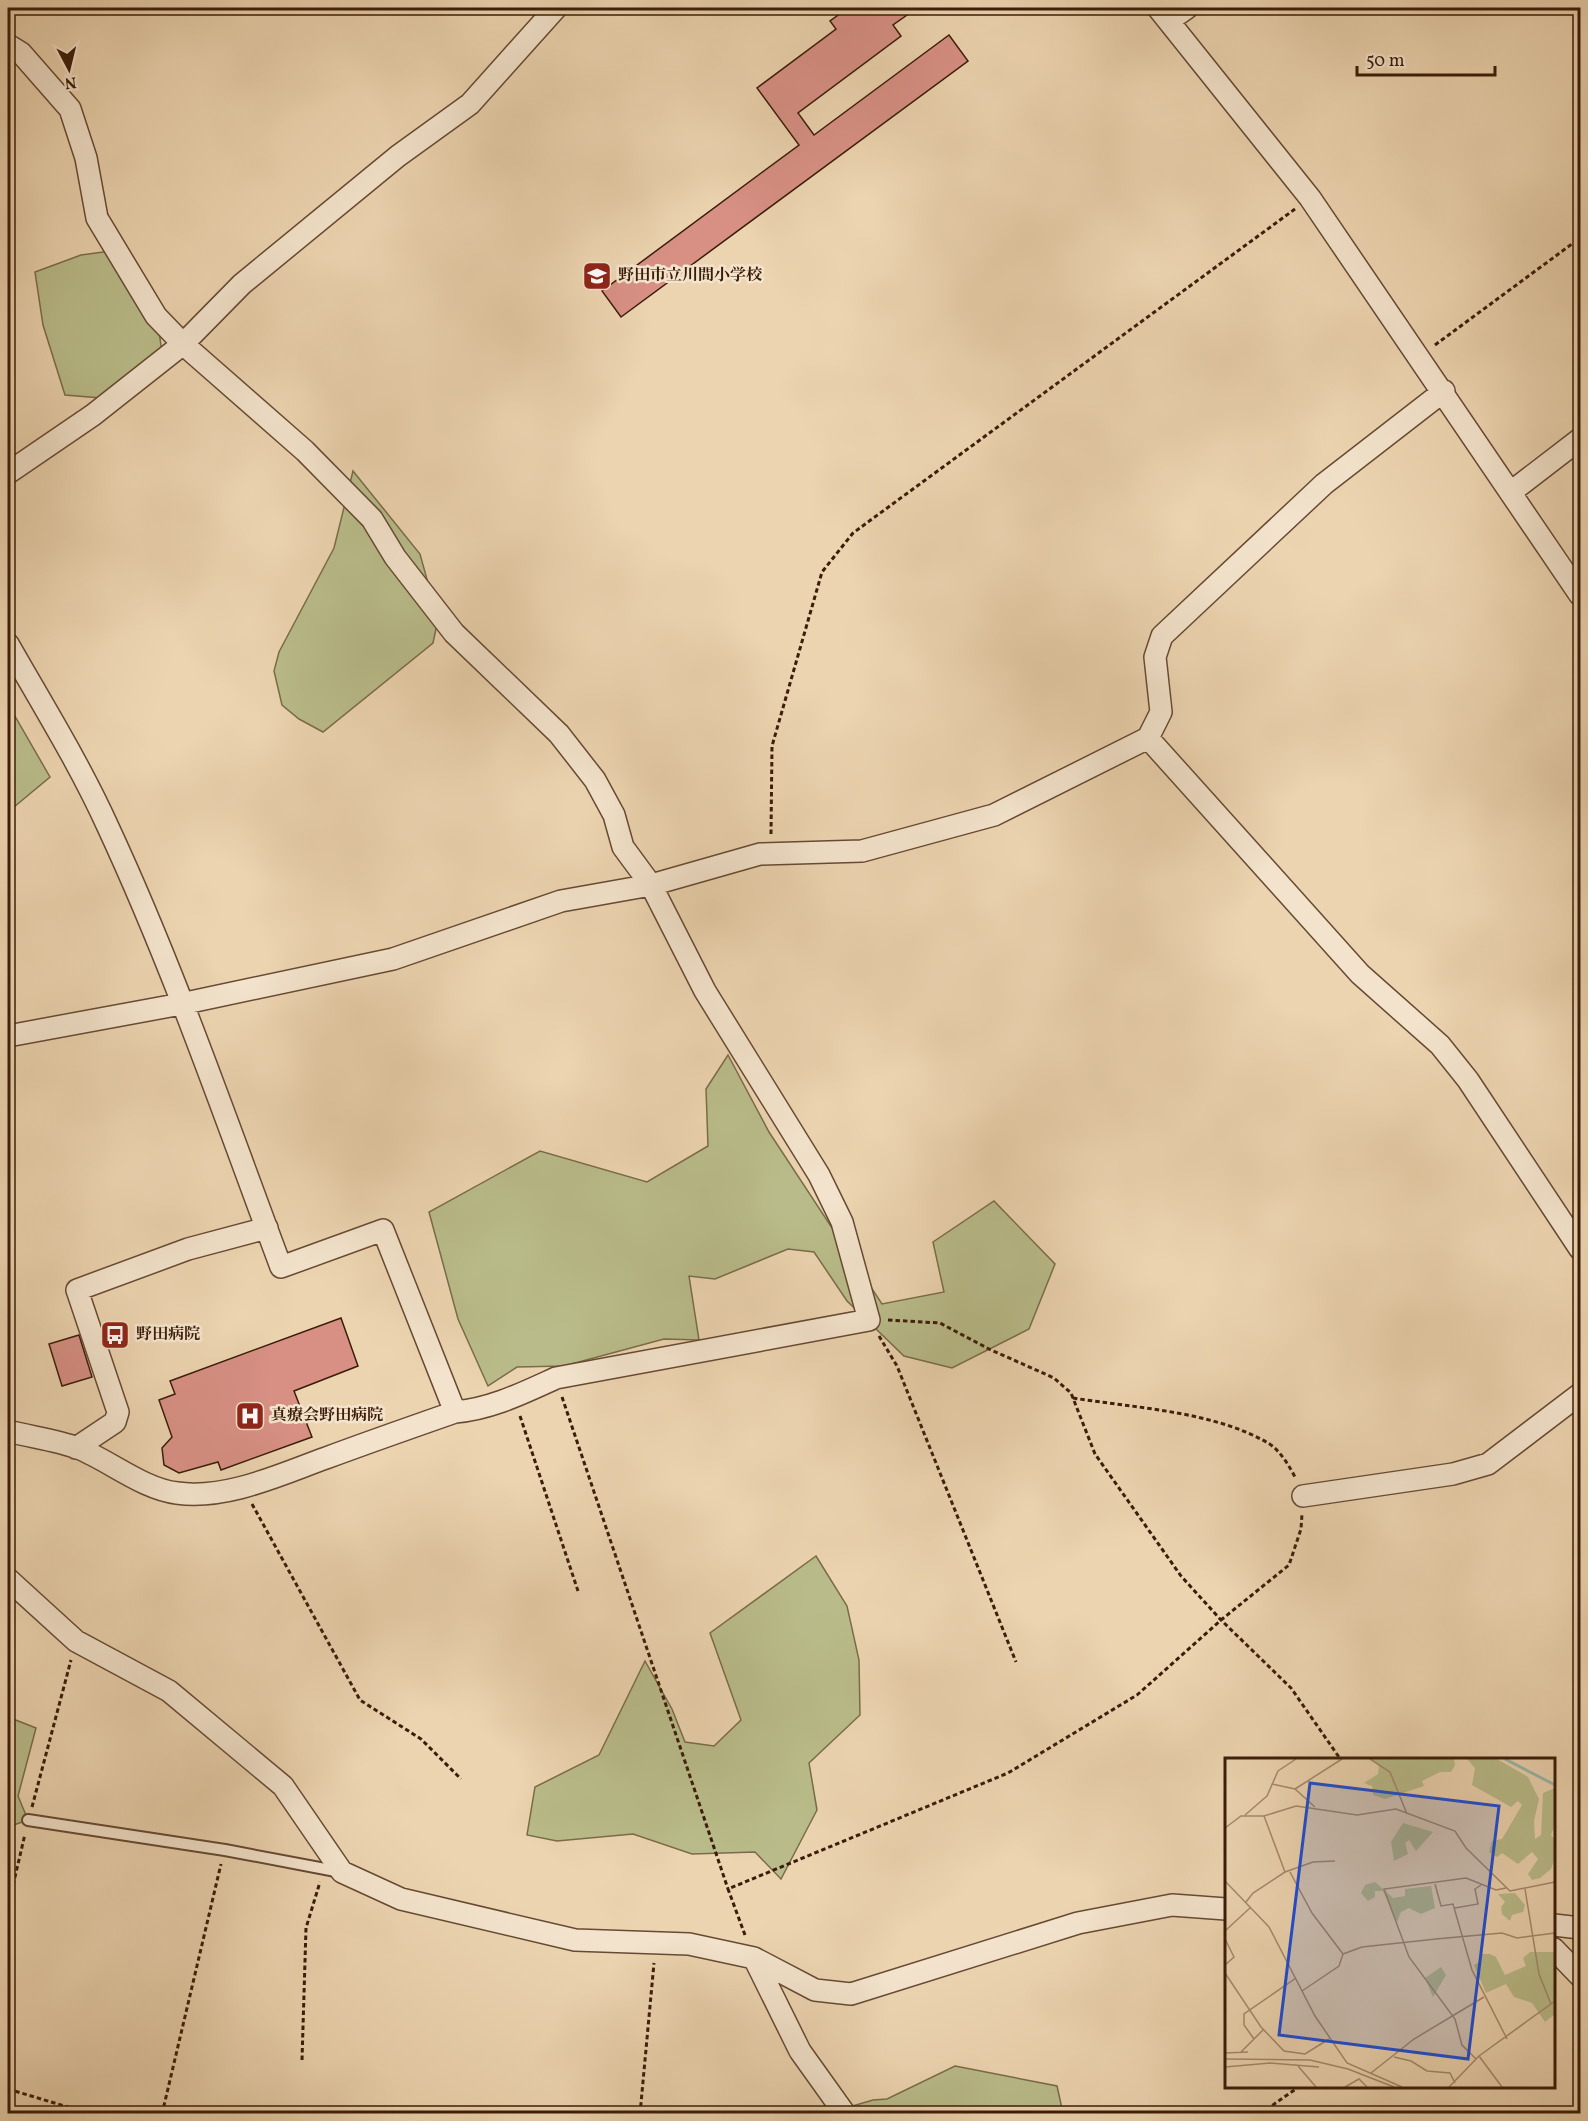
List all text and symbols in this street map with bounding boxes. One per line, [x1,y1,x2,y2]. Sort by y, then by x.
north arrow [39,39,99,99]
scale bar [1357,39,1495,77]
text: 50 m [1366,49,1405,74]
text: N [63,70,78,94]
school or university icon: 野田市立川間小学校 [581,260,613,292]
place label: 野田市立川間小学校 [618,265,763,287]
bus stop icon: 野田病院 [99,1319,131,1351]
place label: 野田病院 [136,1324,200,1346]
hospital icon: 真療会野田病院 [234,1400,266,1432]
place label: 真療会野田病院 [271,1405,383,1427]
inset map [1225,1758,1555,2088]

